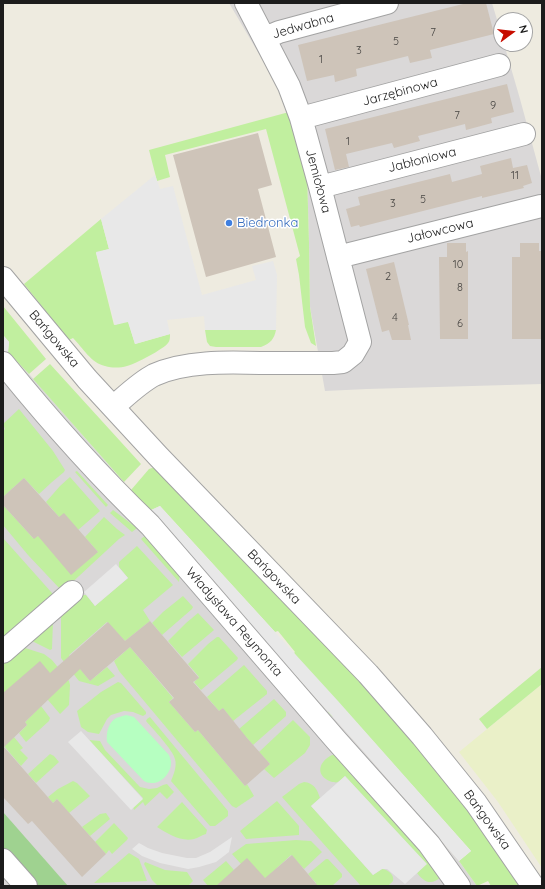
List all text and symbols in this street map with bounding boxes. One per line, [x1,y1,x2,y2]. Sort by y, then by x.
street label: Jedwabna [270,10,336,42]
north arrow [493,12,533,52]
text: N [516,23,531,35]
house number: 7 [430,26,436,40]
house number: 5 [393,35,399,49]
house number: 3 [356,44,362,58]
house number: 1 [319,53,323,67]
street label: Jarzębinowa [361,74,439,110]
house number: 9 [490,99,496,113]
house number: 7 [454,109,460,123]
house number: 1 [346,135,350,149]
street label: Jabłoniowa [386,144,458,176]
street label: Jemiołowa [302,147,334,215]
house number: 11 [511,169,519,183]
house number: 5 [420,193,426,207]
house number: 3 [390,197,396,211]
place label: Biedronka [237,215,298,231]
street label: Jałowcowa [405,215,475,247]
marker: Biedronka [224,218,234,228]
house number: 10 [453,258,463,272]
house number: 2 [385,270,391,284]
house number: 8 [457,281,463,295]
street label: Bańgowska [25,307,83,371]
house number: 4 [392,311,398,325]
house number: 6 [457,317,463,331]
street label: Bańgowska [244,546,304,608]
street label: Władysława Reymonta [182,564,286,680]
street label: Bańgowska [460,787,514,853]

